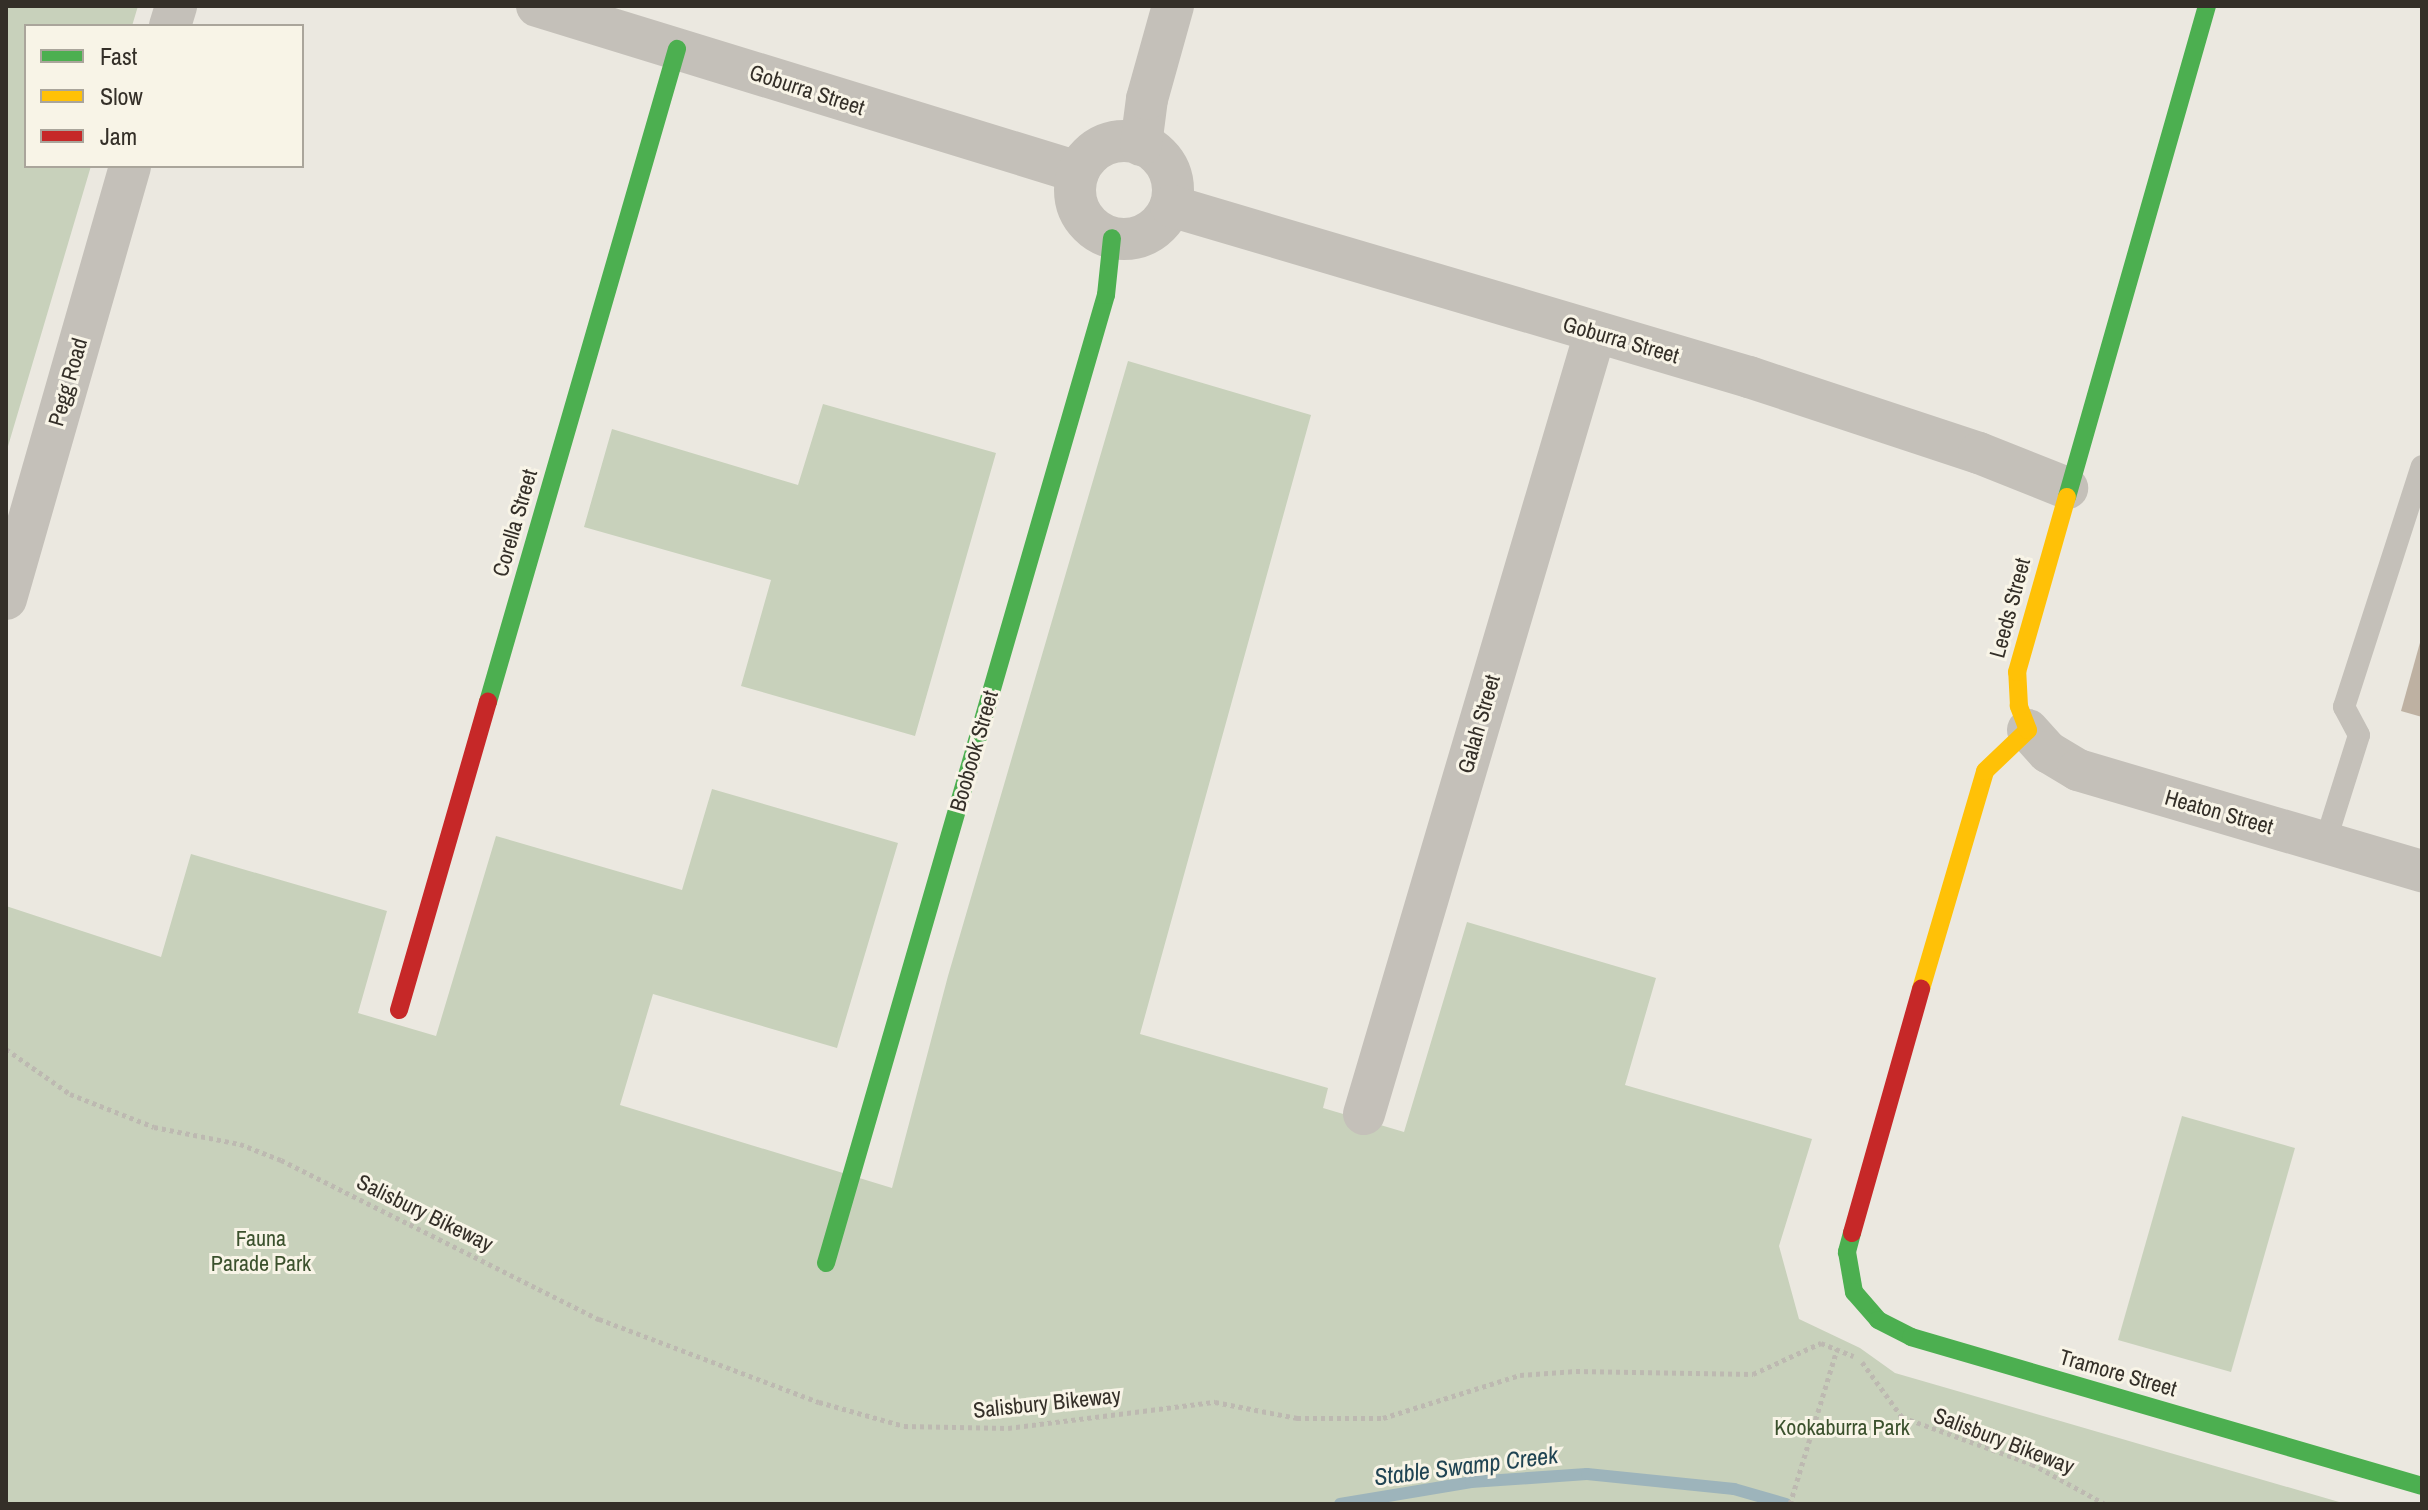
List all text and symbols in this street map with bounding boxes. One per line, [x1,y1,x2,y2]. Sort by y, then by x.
legend [24,24,304,168]
text: Fast [100,40,137,72]
street label: Goburra Street [746,59,868,121]
text: Slow [100,80,143,112]
text: Jam [100,120,137,152]
street label: Goburra Street [1560,311,1682,369]
street label: Pegg Road [43,335,93,429]
street label: Corella Street [487,466,543,580]
street label: Leeds Street [1984,555,2036,661]
street label: Galah Street [1452,672,1506,776]
street label: Boobook Street [944,688,1004,814]
street label: Heaton Street [2162,784,2276,840]
street label: Salisbury Bikeway [353,1169,497,1257]
park label: Fauna Parade Park [211,1225,311,1276]
street label: Tramore Street [2056,1344,2180,1402]
street label: Salisbury Bikeway [972,1382,1122,1424]
street label: Salisbury Bikeway [1930,1402,2078,1480]
park label: Kookaburra Park [1774,1415,1910,1441]
water label: Stable Swamp Creek [1373,1440,1559,1492]

